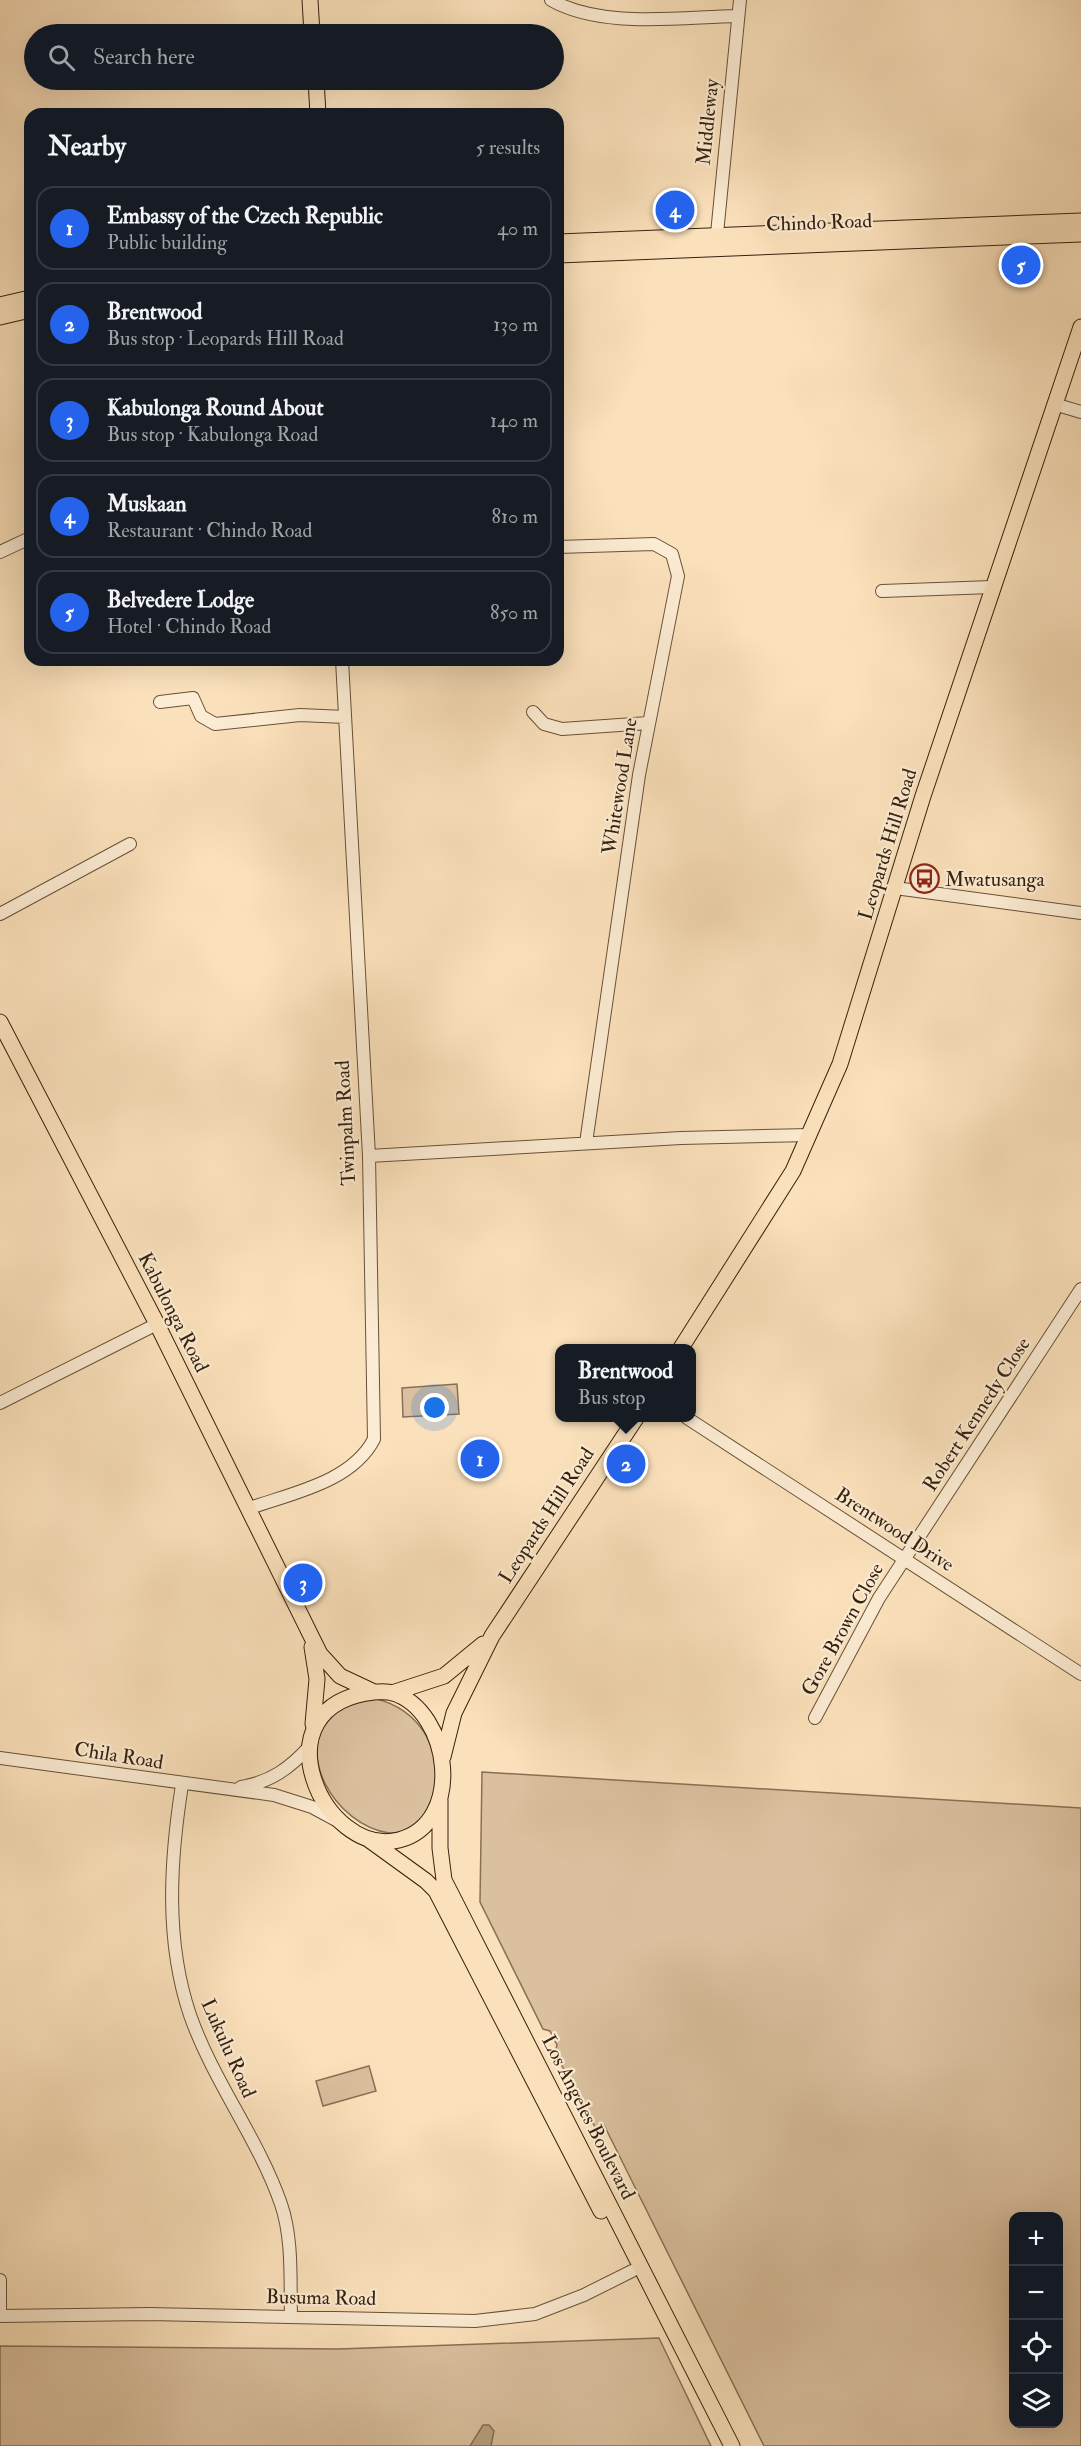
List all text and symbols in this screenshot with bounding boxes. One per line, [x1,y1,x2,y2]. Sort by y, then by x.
search box [24,24,564,90]
icon: search [45,41,78,74]
text: Search here [93,43,195,71]
street label: Middleway [691,76,725,167]
text: Nearby [48,131,126,163]
text: 5 results [476,135,540,160]
pin: 4 [656,188,694,232]
text: Embassy of the Czech Republic [107,202,383,230]
street label: Chindo Road [766,208,873,237]
text: 1 [66,216,73,241]
text: 40 m [497,216,538,241]
text: Public building [107,230,227,255]
pin: 5 [1002,242,1040,288]
text: Brentwood [107,298,202,326]
text: 2 [64,312,75,337]
text: 130 m [493,312,538,337]
text: Bus stop · Leopards Hill Road [107,326,344,351]
text: Kabulonga Round About [107,394,324,422]
text: 3 [66,408,73,433]
text: 140 m [490,408,538,433]
text: Bus stop · Kabulonga Road [107,422,318,447]
text: Muskaan [107,490,187,518]
text: 4 [64,504,75,529]
text: 810 m [492,504,538,529]
text: Restaurant · Chindo Road [107,518,312,543]
text: Belvedere Lodge [107,586,254,614]
text: 5 [65,600,74,625]
text: 850 m [490,600,538,625]
text: Hotel · Chindo Road [107,614,271,639]
street label: Whitewood Lane [596,716,643,857]
street label: Leopards Hill Road [853,765,923,923]
bus stop icon: Mwatusanga [908,863,940,895]
place label: Mwatusanga [945,867,1045,892]
street label: Twinpalm Road [330,1059,362,1186]
street label: Kabulonga Road [133,1248,215,1377]
street label: Robert Kennedy Close [917,1333,1036,1496]
popup [555,1344,696,1422]
text: Brentwood [578,1357,673,1385]
text: Bus stop [578,1385,645,1410]
your location [420,1393,449,1422]
pin: 1 [460,1436,500,1482]
street label: Leopards Hill Road [493,1442,601,1588]
pin: 2 [606,1442,646,1486]
street label: Brentwood Drive [831,1482,959,1577]
street label: Gore Brown Close [796,1559,889,1700]
pin: 3 [284,1560,322,1606]
street label: Chila Road [73,1736,165,1775]
street label: Lukulu Road [196,1995,262,2102]
street label: Los Angeles Boulevard [536,2031,641,2204]
map controls [1009,2212,1063,2428]
button: + [1009,2212,1063,2266]
button: − [1009,2266,1063,2320]
street label: Busuma Road [266,2284,377,2311]
button: locate [1009,2320,1063,2374]
button: layers [1009,2374,1063,2428]

